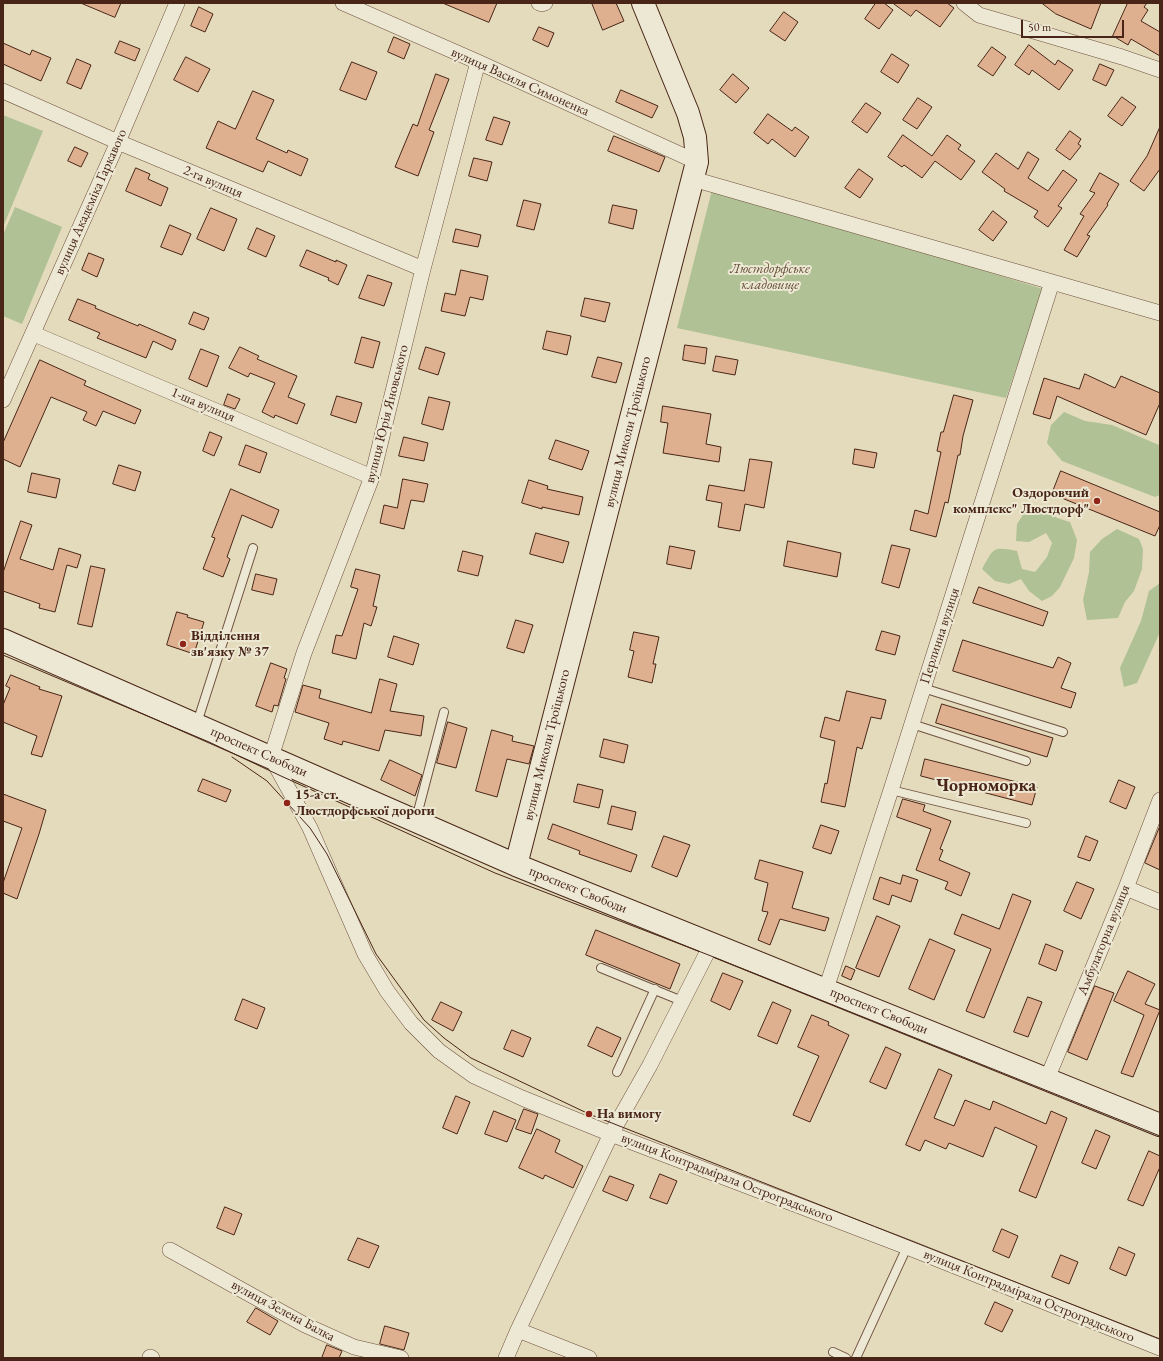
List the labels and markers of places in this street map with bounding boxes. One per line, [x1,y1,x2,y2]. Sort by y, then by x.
place label: Оздоровчий комплекс" Люстдорф" [953,485,1089,518]
marker: Оздоровчий комплекс" Люстдорф" [1092,496,1102,506]
place label: Відділення зв'язку № 37 [191,628,269,660]
marker: Відділення зв'язку № 37 [178,639,188,649]
place label: 15-а ст. Люстдорфської дороги [295,787,435,820]
marker: 15-а ст. Люстдорфської дороги [282,798,292,808]
place label: На вимогу [597,1106,661,1122]
marker: На вимогу [584,1109,594,1119]

